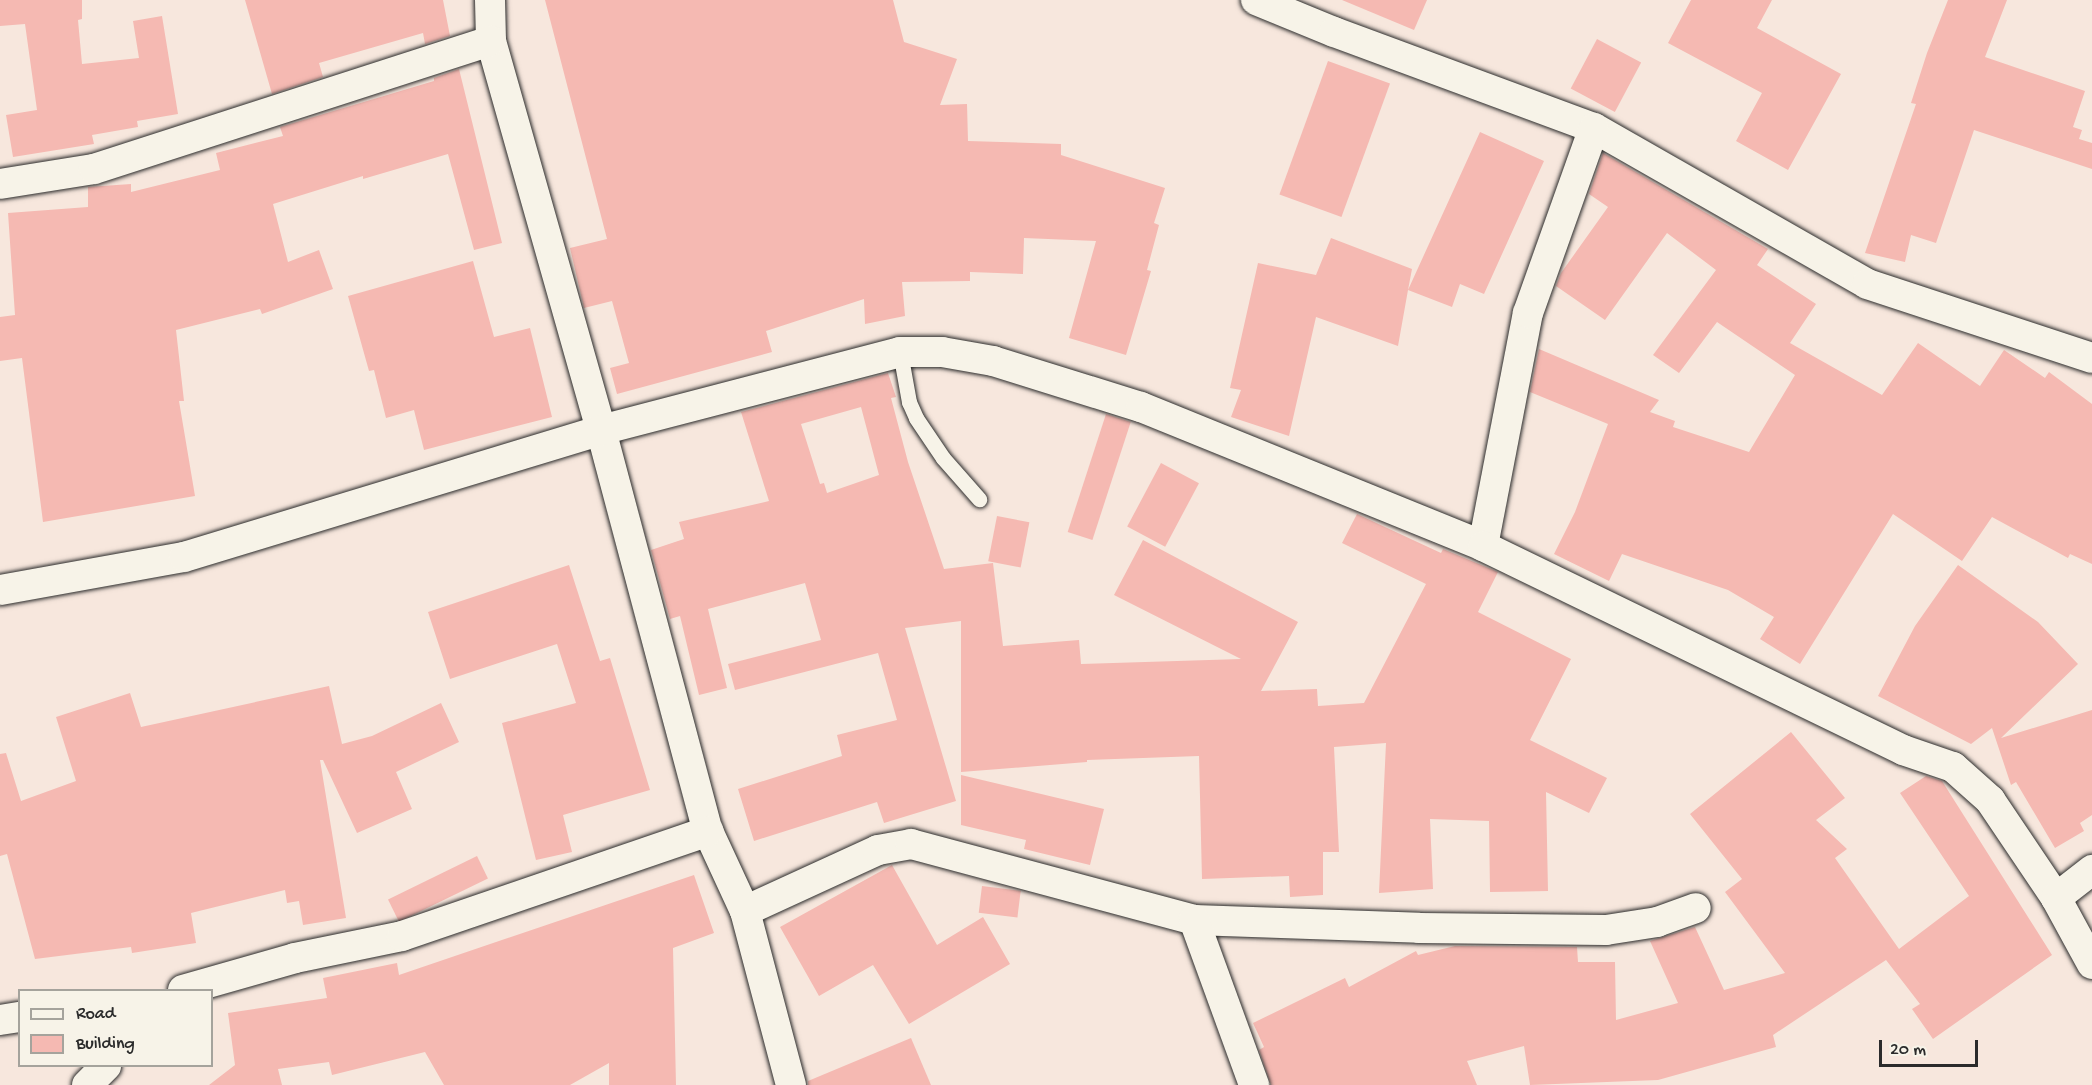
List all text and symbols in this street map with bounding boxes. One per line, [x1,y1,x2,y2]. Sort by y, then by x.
legend [18,989,213,1067]
text: Road [76,1004,115,1025]
scale bar [1882,1028,1981,1066]
text: Building [76,1034,135,1055]
text: 20 m [1890,1040,1926,1061]

